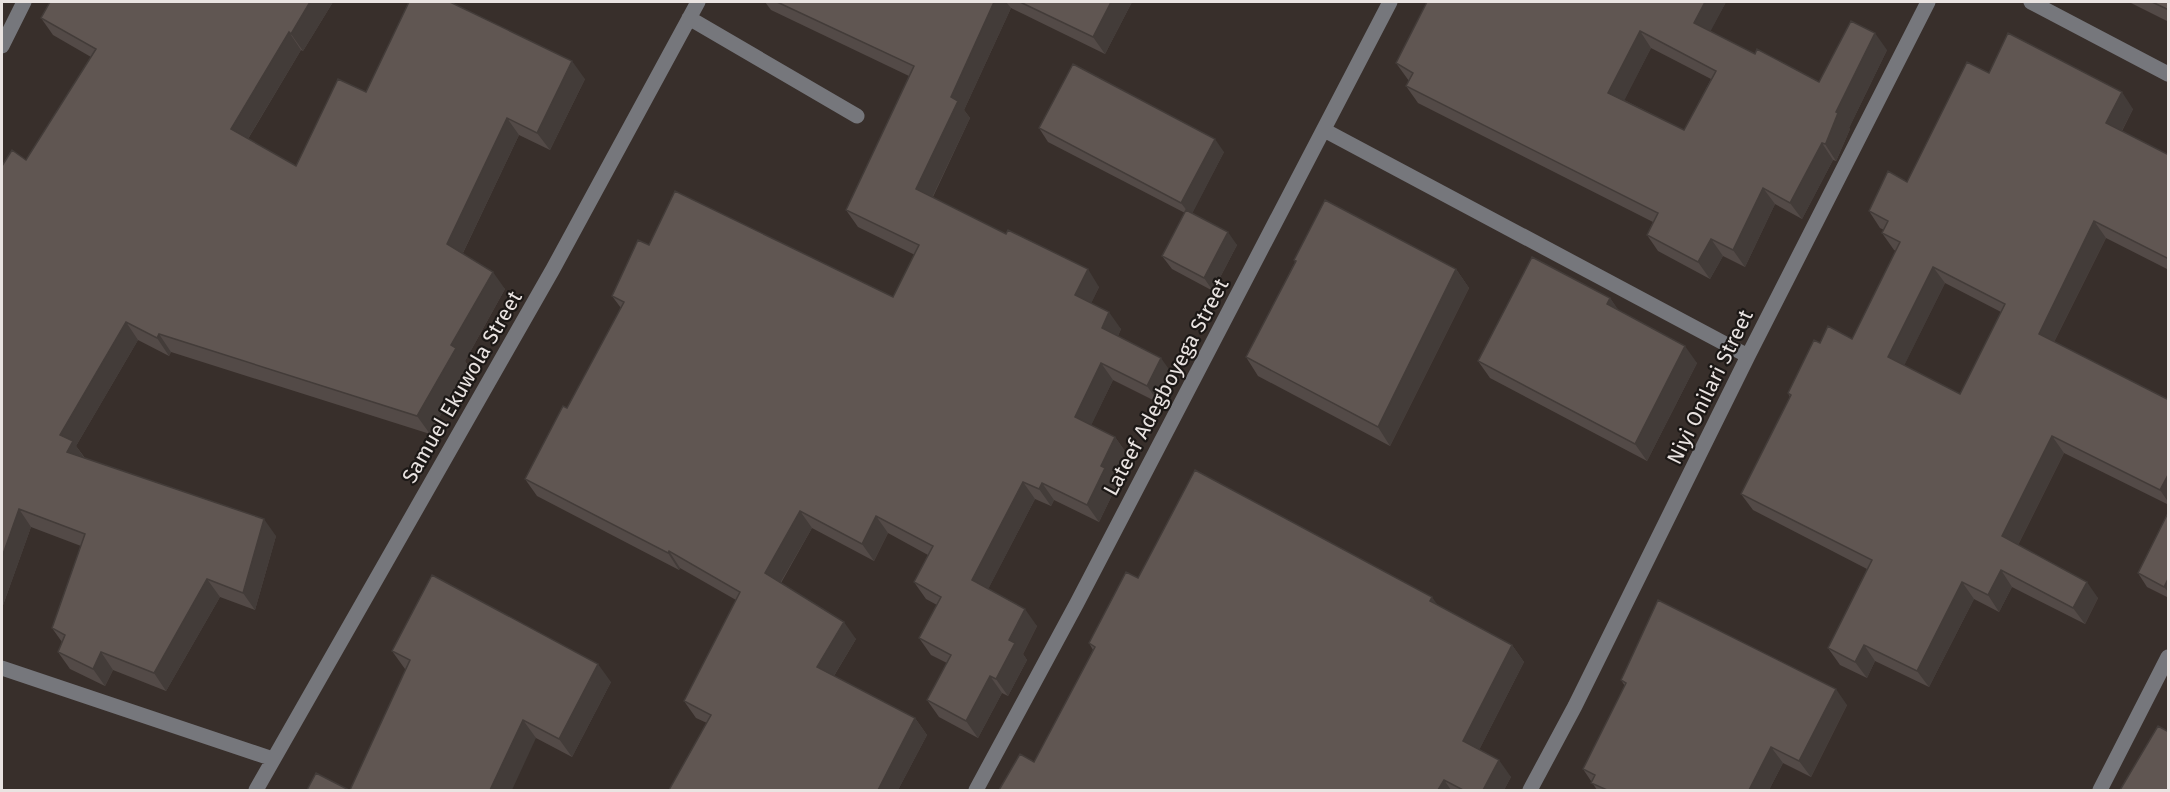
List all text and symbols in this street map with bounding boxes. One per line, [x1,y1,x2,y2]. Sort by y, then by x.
street label: Lateef Adegboyega Street [1098,274,1235,500]
street label: Samuel Ekuwola Street [396,286,528,488]
street label: Niyi Onilari Street [1661,305,1759,469]

